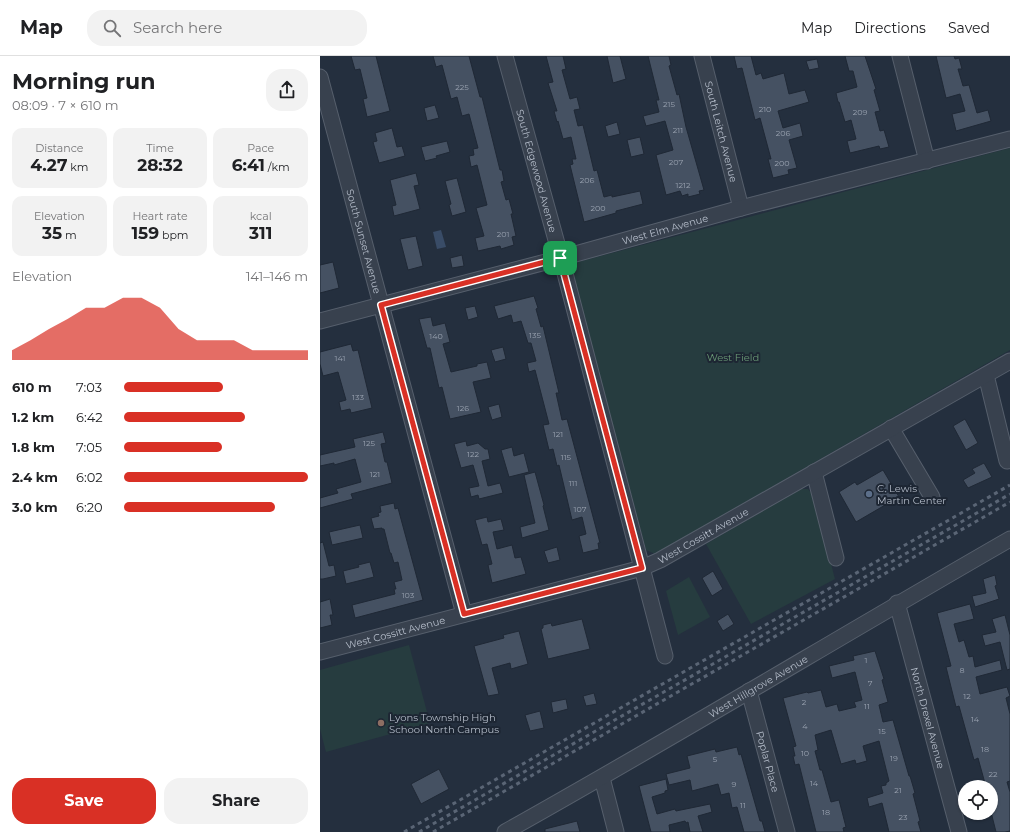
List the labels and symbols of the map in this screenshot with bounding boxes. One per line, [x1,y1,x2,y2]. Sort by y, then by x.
street label: South Leitch Avenue [702,80,741,183]
house number: 225 [455,82,469,92]
house number: 215 [663,99,675,109]
house number: 210 [759,104,771,114]
house number: 209 [853,107,867,117]
street label: South Edgewood Avenue [514,108,560,234]
house number: 211 [673,125,683,135]
house number: 206 [776,128,790,138]
house number: 207 [669,157,684,167]
house number: 200 [774,158,790,168]
house number: 206 [580,175,594,185]
house number: 1212 [676,180,691,190]
street label: South Sunset Avenue [344,188,384,295]
house number: 200 [590,203,606,213]
street label: West Elm Avenue [621,211,709,247]
house number: 201 [497,229,509,239]
pin [543,241,577,275]
house number: 135 [529,330,541,340]
house number: 140 [429,331,443,341]
park label: West Field [707,351,759,364]
house number: 141 [335,353,345,363]
house number: 133 [352,392,364,402]
house number: 126 [457,403,469,413]
house number: 121 [553,429,563,439]
house number: 125 [363,438,375,448]
house number: 122 [467,449,479,459]
house number: 115 [561,452,572,462]
house number: 121 [370,469,380,479]
house number: 111 [569,478,577,488]
place label: C. Lewis Martin Center [877,482,946,507]
marker: C. Lewis Martin Center [864,489,874,499]
house number: 107 [574,504,587,514]
street label: West Cossitt Avenue [655,505,751,566]
house number: 103 [402,590,415,600]
street label: West Cossitt Avenue [344,613,447,651]
street label: West Hillgrove Avenue [706,652,810,720]
house number: 1 [865,655,867,665]
house number: 8 [959,665,965,675]
street label: North Drexel Avenue [908,666,948,770]
house number: 7 [868,678,873,688]
house number: 12 [963,691,971,701]
house number: 2 [802,697,807,707]
house number: 11 [864,701,870,711]
place label: Lyons Township High School North Campus [389,711,499,736]
house number: 14 [971,714,980,724]
marker: Lyons Township High School North Campus [376,718,386,728]
house number: 4 [802,721,808,731]
house number: 15 [878,726,886,736]
street label: Poplar Place [754,729,782,793]
house number: 18 [981,744,989,754]
house number: 10 [801,748,809,758]
house number: 19 [890,753,898,763]
house number: 5 [713,754,718,764]
house number: 22 [988,769,998,779]
house number: 14 [810,778,819,788]
house number: 9 [732,779,737,789]
house number: 21 [894,785,902,795]
house number: 11 [740,800,746,810]
house number: 18 [822,807,830,817]
house number: 23 [898,812,908,822]

